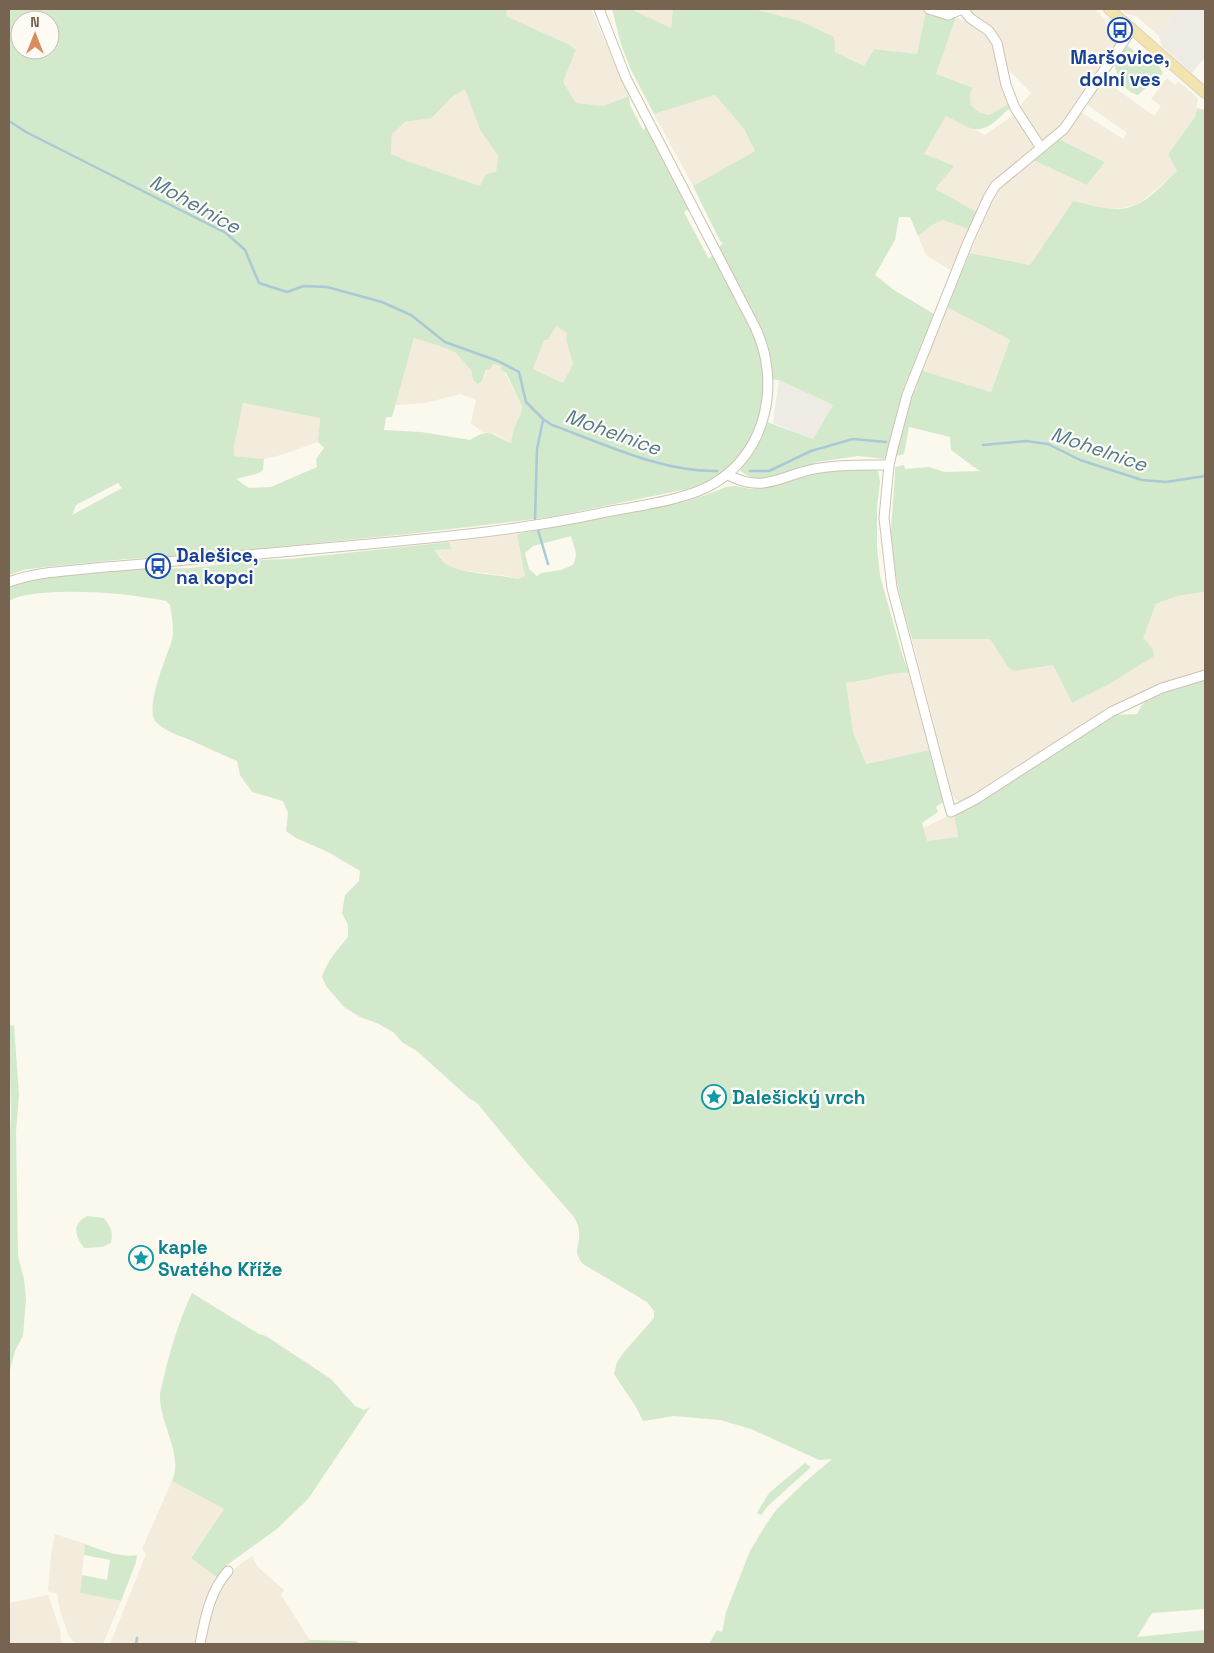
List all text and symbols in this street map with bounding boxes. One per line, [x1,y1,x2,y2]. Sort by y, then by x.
north arrow [10,10,60,60]
text: N [30,13,40,31]
bus stop icon: Maršovice, dolní ves [1107,17,1133,43]
place label: Maršovice, dolní ves [1070,45,1170,92]
water label: Mohelnice [145,168,246,240]
water label: Mohelnice [562,403,665,462]
water label: Mohelnice [1048,420,1151,478]
place label: Dalešice, na kopci [176,543,258,590]
bus stop icon: Dalešice, na kopci [145,553,171,579]
place icon: Dalešický vrch [701,1084,727,1110]
place label: Dalešický vrch [732,1085,865,1110]
place label: kaple Svatého Kříže [158,1235,283,1282]
place icon: kaple Svatého Kříže [128,1245,154,1271]

